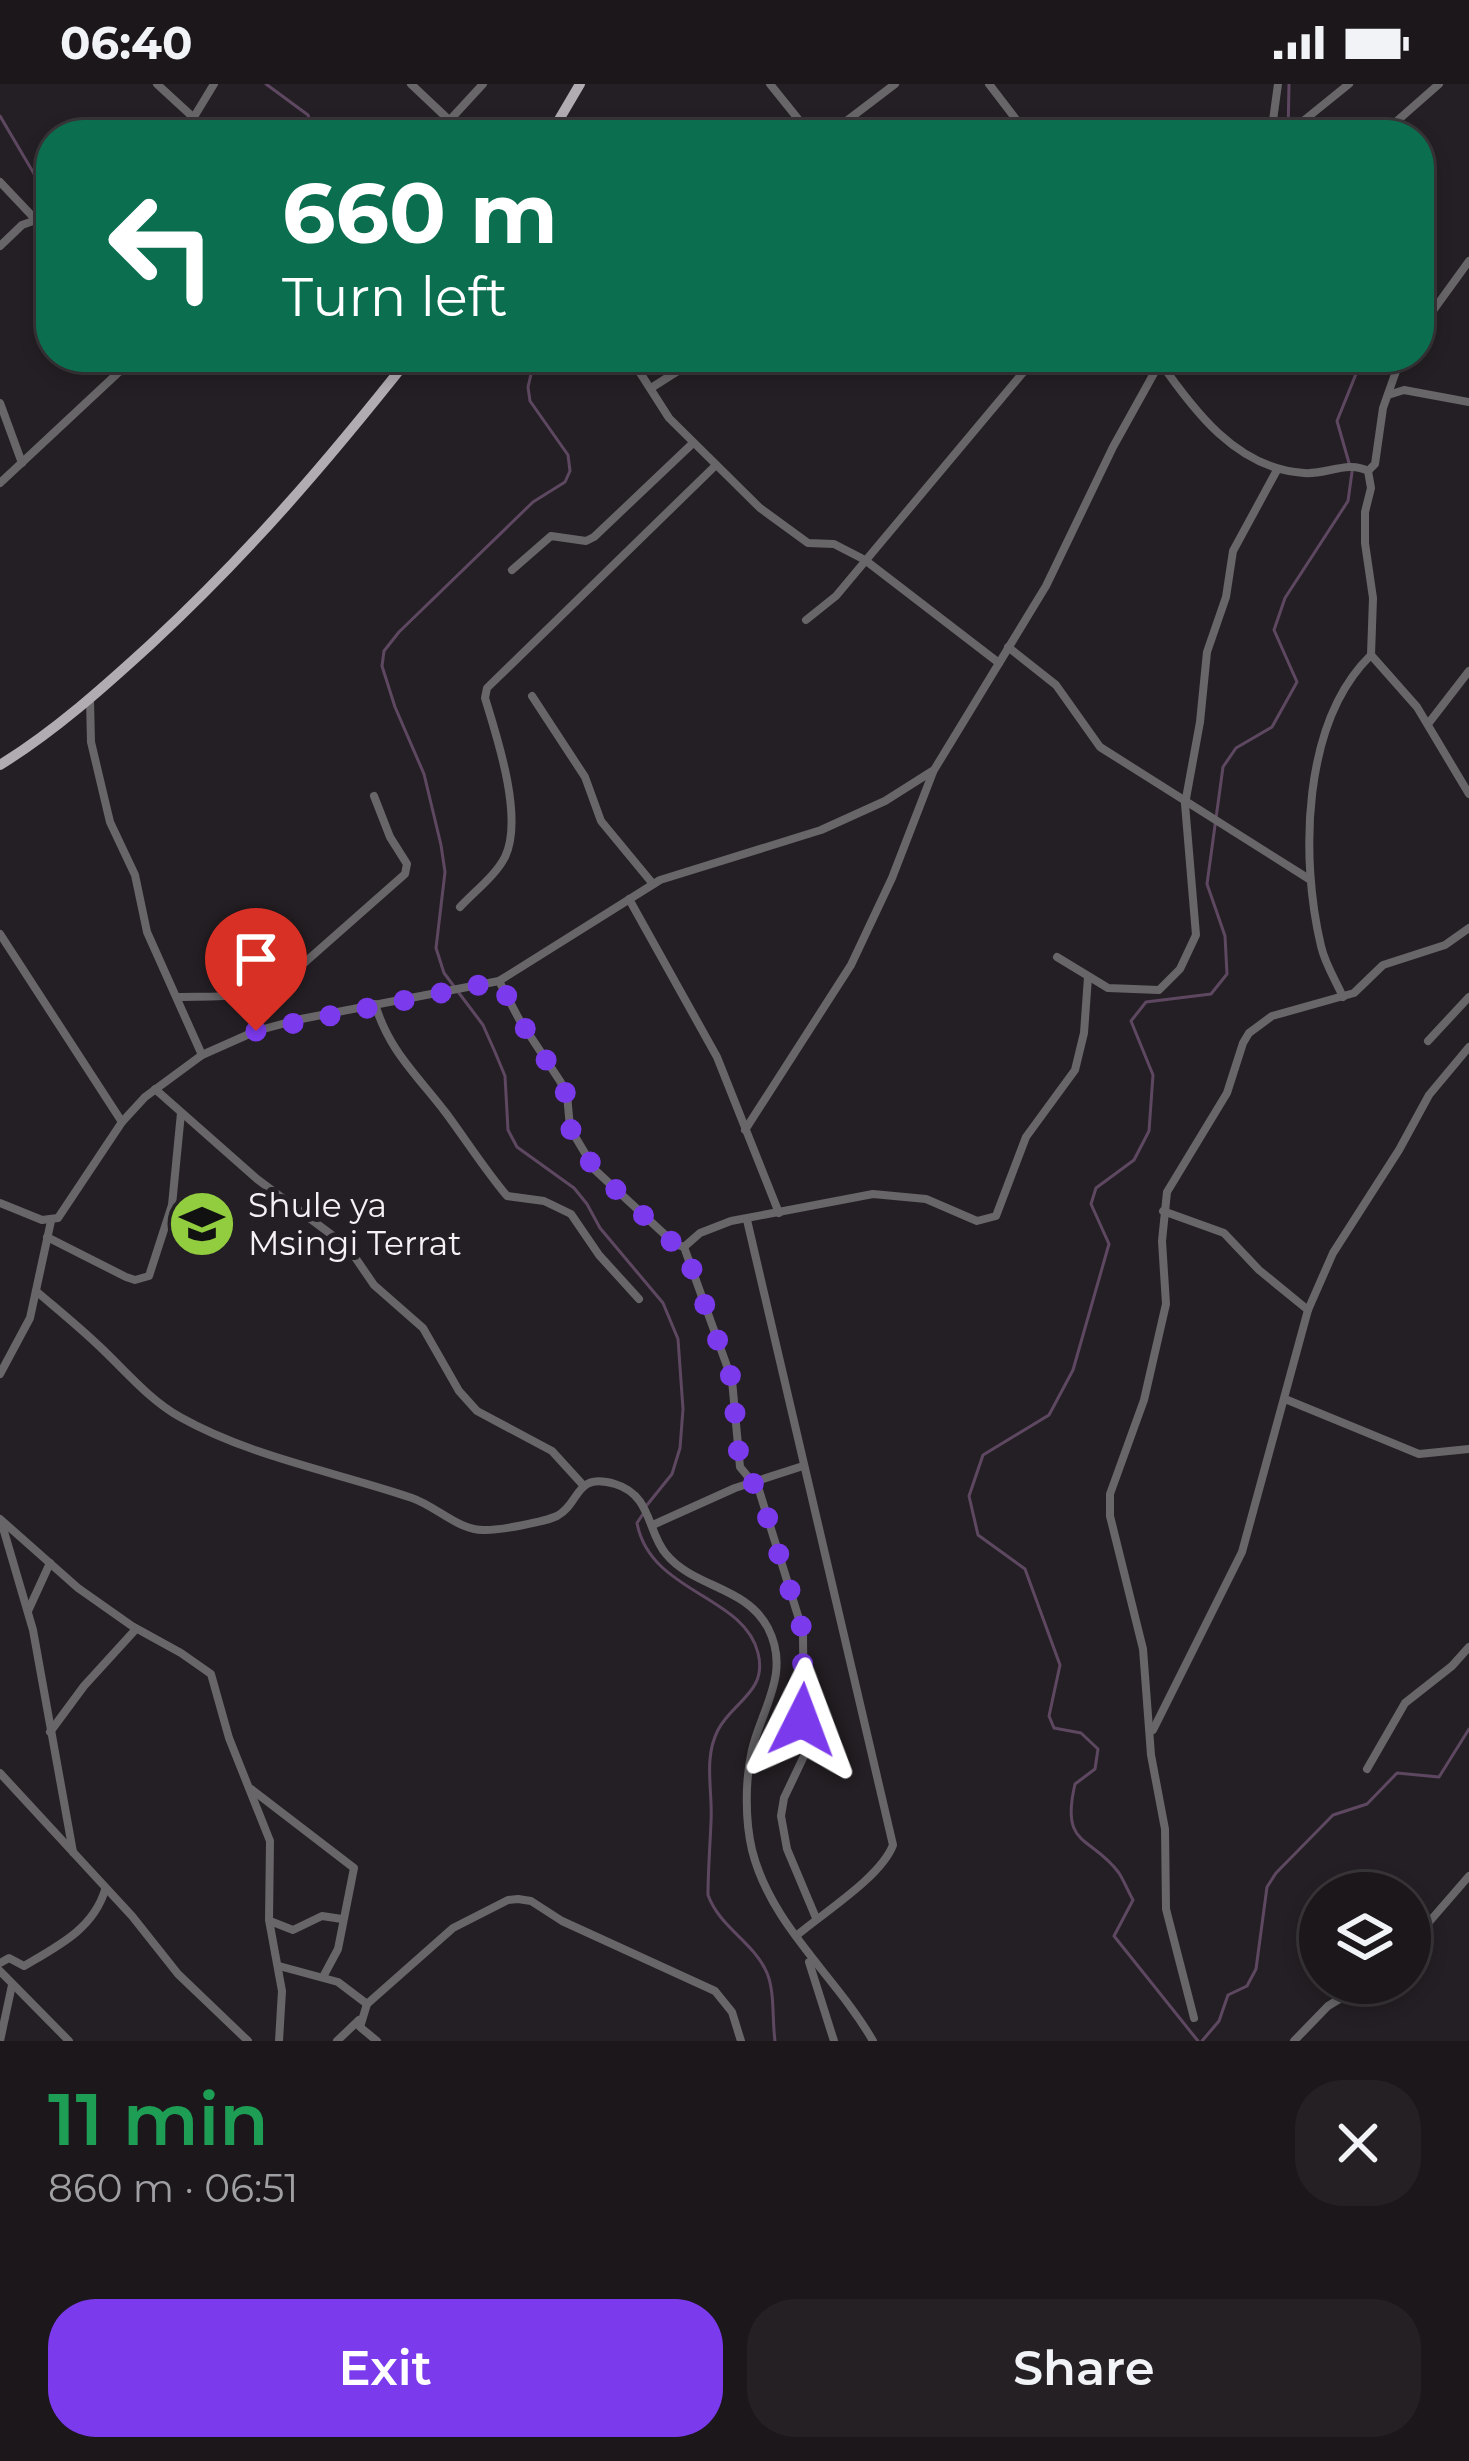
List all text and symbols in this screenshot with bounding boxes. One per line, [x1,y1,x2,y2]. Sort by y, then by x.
text: 06:40 [60,15,193,70]
text: 660 m [282,162,558,264]
icon: left [84,168,240,324]
text: Turn left [282,264,508,330]
pin [205,908,307,1031]
icon: arrive [223,926,289,992]
place label: Shule ya Msingi Terrat [248,1185,462,1263]
school or university icon: Shule ya Msingi Terrat [167,1189,237,1259]
position arrow [739,1657,865,1783]
map controls [1299,1872,1431,2004]
button: layers [1299,1872,1431,2004]
text: 11 min [48,2075,269,2163]
button: close [1295,2080,1421,2206]
text: 860 m · 06:51 [48,2164,298,2212]
button: Exit [48,2299,723,2437]
button: Share [747,2299,1421,2437]

